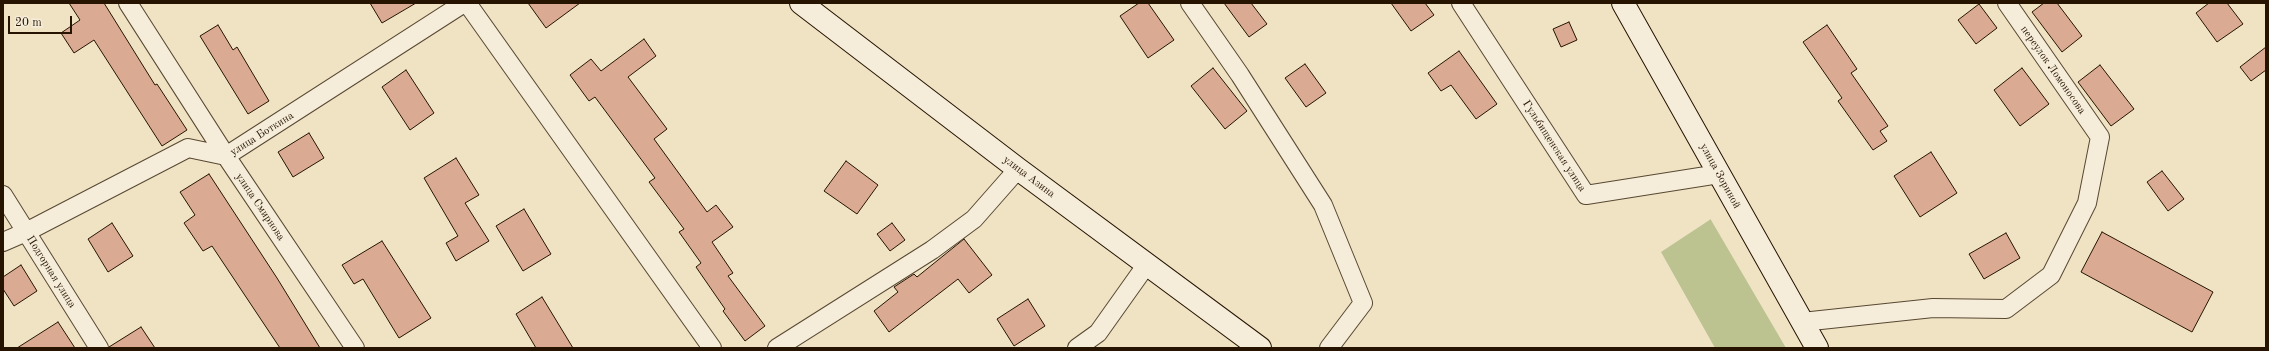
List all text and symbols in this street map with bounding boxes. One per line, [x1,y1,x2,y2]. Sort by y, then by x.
scale bar [10,8,74,34]
text: 20 m [15,17,42,29]
street label: переулок Ломоносова [2018,23,2088,117]
street label: Гульбищенская улица [1519,98,1589,194]
street label: улица Боткина [228,109,296,159]
street label: улица Зориной [1697,141,1743,211]
street label: улица Азина [1000,153,1058,201]
street label: улица Смирнова [233,171,287,243]
street label: Подгорная улица [23,233,79,311]

